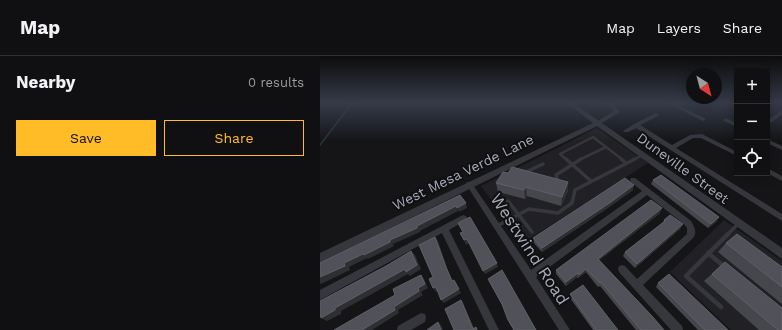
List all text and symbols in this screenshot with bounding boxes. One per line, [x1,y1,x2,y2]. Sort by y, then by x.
text: Map [20,16,60,39]
text: Map [606,20,635,36]
text: Layers [657,20,701,36]
text: Share [723,20,762,36]
north arrow [686,68,722,104]
map controls [734,68,770,176]
button: + [734,68,770,104]
text: Nearby [16,72,75,92]
text: 0 results [248,75,304,90]
button: − [734,104,770,140]
button: Save [16,120,156,156]
button: Share [164,120,304,156]
street label: Duneville Street [634,129,732,207]
street label: West Mesa Verde Lane [390,131,536,213]
button: locate [734,140,770,176]
street label: Westwind Road [487,190,573,308]

